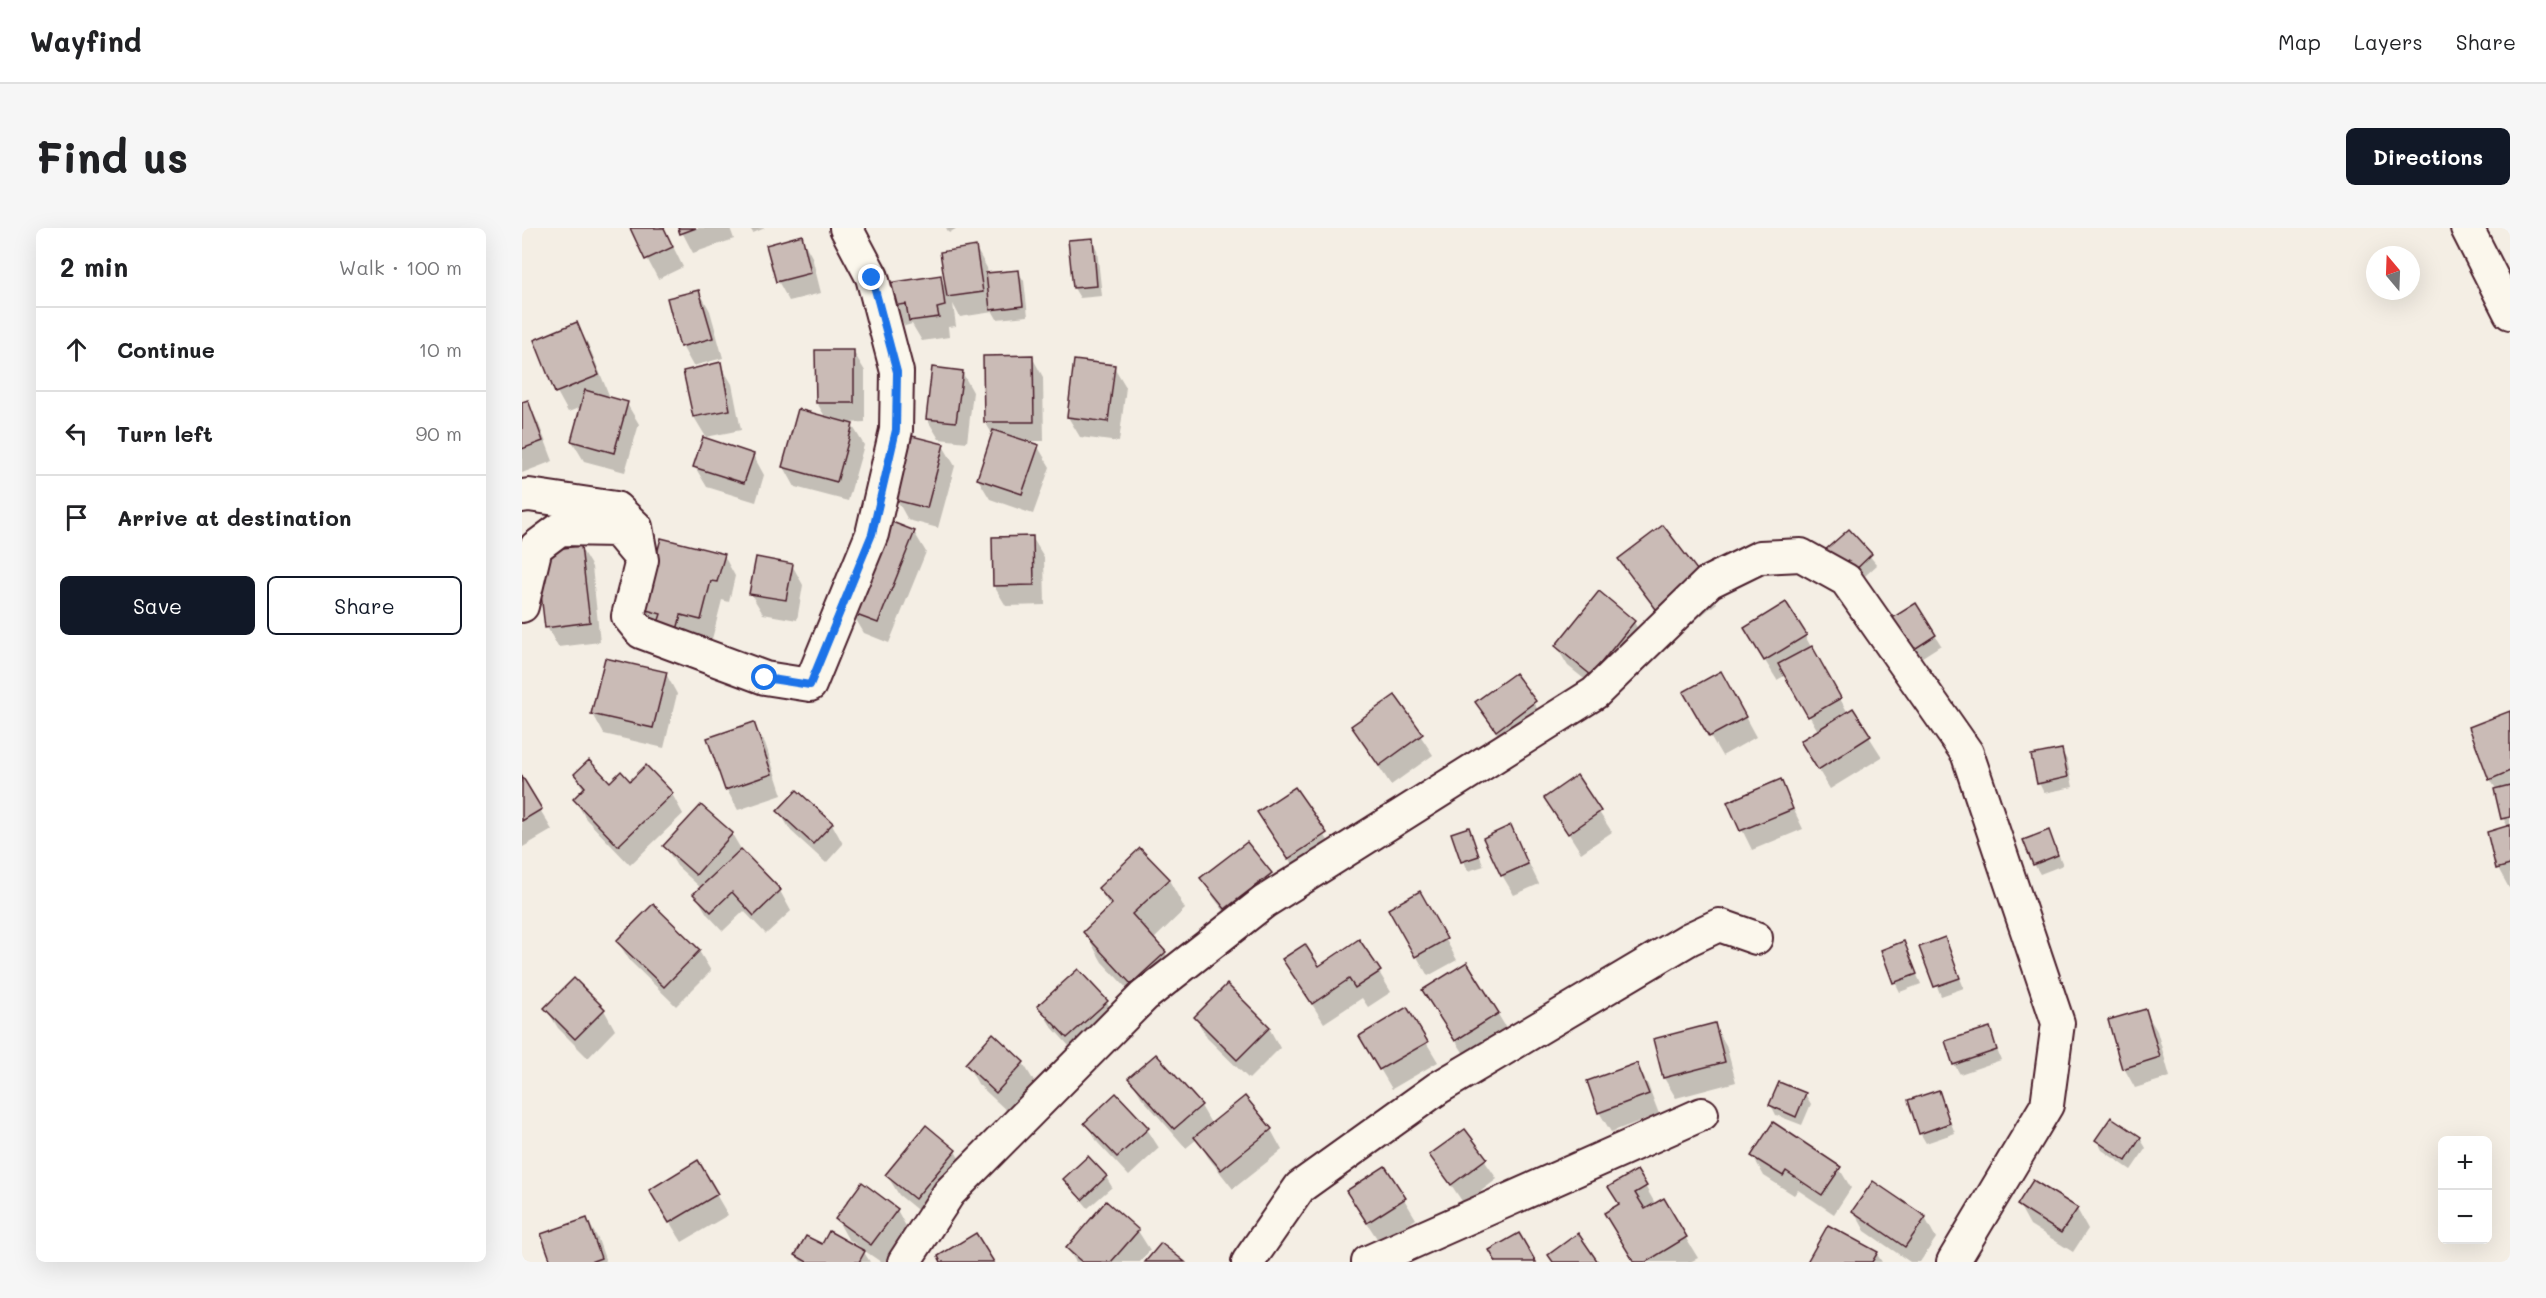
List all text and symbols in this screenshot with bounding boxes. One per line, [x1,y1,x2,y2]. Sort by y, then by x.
text: Wayfind [30,23,141,59]
text: Map [2278,28,2321,55]
text: Layers [2354,28,2423,55]
text: Share [2456,28,2516,55]
button: Directions [2346,128,2510,185]
text: Find us [36,129,188,184]
north arrow [2366,246,2420,300]
text: 2 min [60,250,128,284]
text: Walk · 100 m [339,254,462,280]
route end [858,264,884,290]
icon: ahead [60,333,93,366]
text: Continue [117,335,215,364]
text: 10 m [418,336,462,362]
icon: left [60,417,93,450]
text: Turn left [117,419,213,448]
text: 90 m [416,420,462,446]
icon: arrive [60,501,93,534]
text: Arrive at destination [117,503,352,532]
button: Save [60,576,255,635]
button: Share [267,576,462,635]
route start [751,664,777,690]
map controls [2438,1136,2492,1244]
button: + [2438,1136,2492,1190]
button: − [2438,1190,2492,1244]

